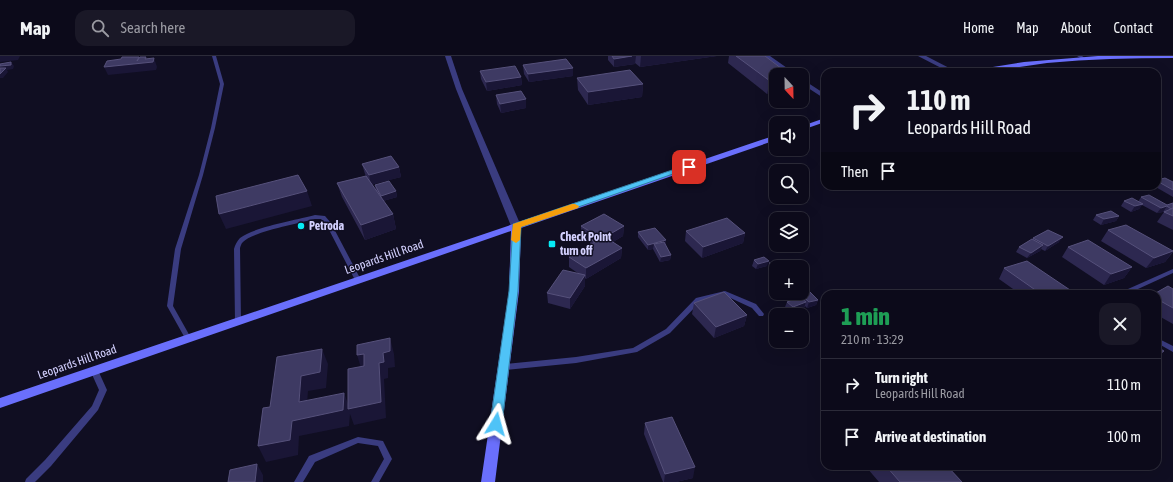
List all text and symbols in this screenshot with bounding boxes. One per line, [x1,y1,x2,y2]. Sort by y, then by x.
search box [75,10,355,46]
text: Map [20,17,51,39]
icon: search [89,17,111,39]
text: Search here [121,19,185,36]
text: Home [963,20,994,36]
text: Map [1016,20,1039,36]
text: About [1061,20,1092,36]
text: Contact [1114,20,1153,36]
north arrow [769,68,809,108]
map controls [769,68,809,348]
icon: right [841,84,893,136]
text: 110 m [907,84,970,116]
button: sound [769,116,809,156]
text: Leopards Hill Road [907,117,1031,138]
pin [672,150,706,184]
icon: arrive [678,156,700,178]
icon: arrive [877,160,899,182]
text: Then [841,163,869,180]
button: search [769,164,809,204]
button: layers [769,212,809,252]
place label: Petroda [309,219,345,233]
marker: Petroda [296,221,306,231]
place label: Check Point turn off [559,230,612,258]
street label: Leopards Hill Road [343,237,425,277]
marker: Check Point turn off [547,239,557,249]
button: + [769,260,809,300]
text: 1 min [841,303,890,330]
button: close [1099,303,1141,345]
button: − [769,308,809,348]
text: 210 m · 13:29 [841,332,904,347]
street label: Leopards Hill Road [36,342,118,382]
text: Turn right [875,369,928,386]
icon: right [841,374,863,396]
text: 110 m [1107,376,1141,393]
text: Leopards Hill Road [875,386,965,401]
position arrow [475,403,517,445]
icon: arrive [841,426,863,448]
text: Arrive at destination [875,428,986,445]
text: 100 m [1107,428,1141,445]

